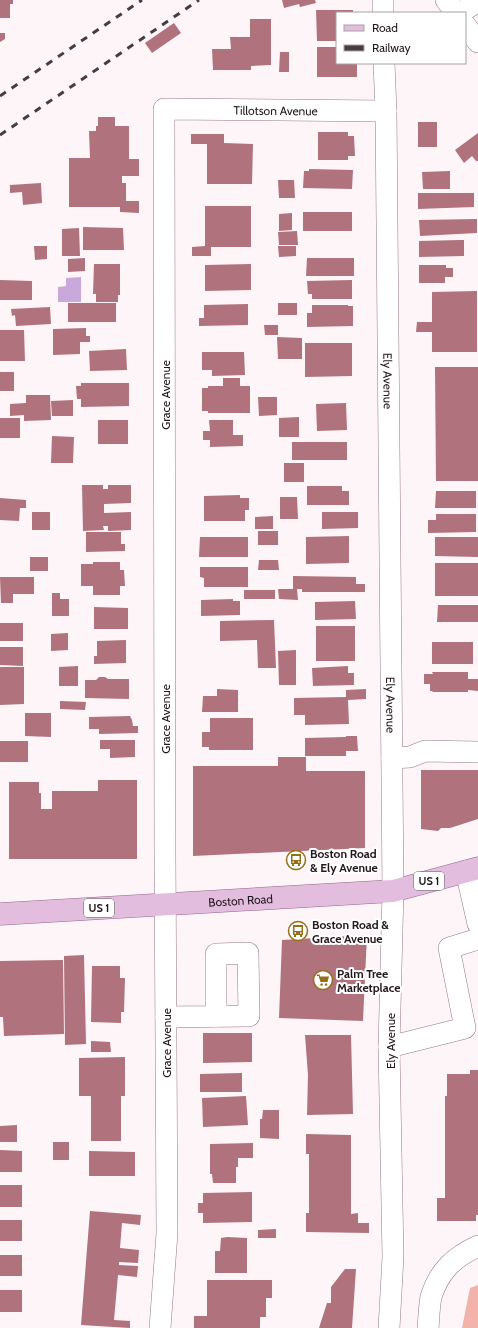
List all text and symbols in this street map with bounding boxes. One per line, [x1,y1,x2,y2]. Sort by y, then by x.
legend [336,12,466,64]
text: Road [372,20,398,35]
text: Railway [372,40,410,55]
street label: Tillotson Avenue [234,102,318,118]
street label: Ely Avenue [381,353,396,409]
street label: Grace Avenue [158,360,173,430]
street label: Ely Avenue [384,677,399,733]
street label: Grace Avenue [158,684,173,754]
place label: Boston Road & Ely Avenue [310,846,378,875]
bus stop icon: Boston Road & Ely Avenue [285,849,307,871]
road number: US 1 [414,872,444,890]
street label: Boston Road [208,891,273,909]
road number: US 1 [84,899,114,917]
place label: Boston Road & Grace Avenue [312,917,389,946]
bus stop icon: Boston Road & Grace Avenue [287,920,309,942]
place label: Palm Tree Marketplace [337,966,400,995]
supermarket icon: Palm Tree Marketplace [312,969,334,991]
street label: Grace Avenue [159,1008,174,1078]
street label: Ely Avenue [383,1013,398,1069]

